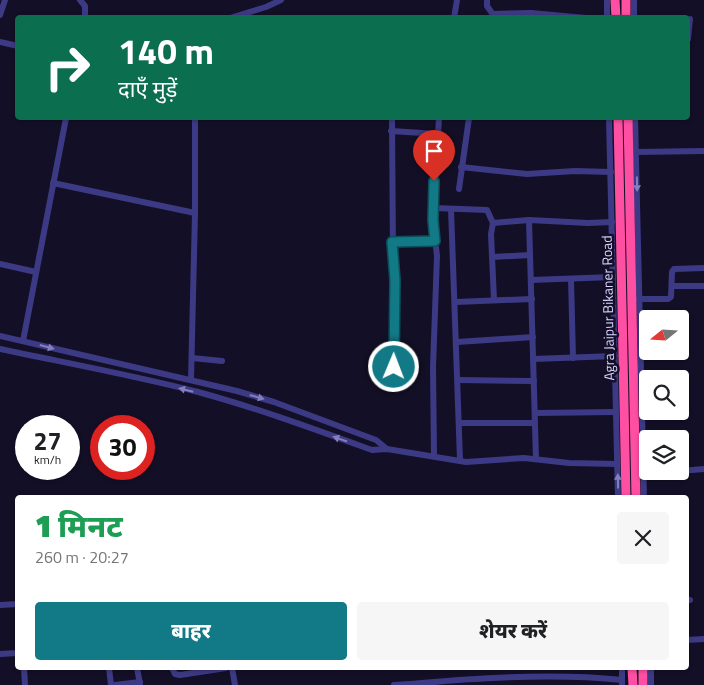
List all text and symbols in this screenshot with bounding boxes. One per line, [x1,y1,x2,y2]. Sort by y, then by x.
text: 140 m [118,24,214,78]
icon: right [35,35,100,100]
text: दाएँ मुड़ें [118,72,177,106]
pin [413,130,455,181]
icon: arrive [420,137,448,165]
one-way arrow [633,176,641,192]
street label: Agra Jaipur Bikaner Road [596,235,619,381]
north arrow [639,310,689,360]
map controls [639,310,689,480]
position arrow [367,340,419,392]
one-way arrow [40,343,55,351]
button: search [639,370,689,420]
one-way arrow [178,386,193,394]
one-way arrow [249,393,264,401]
speed limit sign: 30 [90,415,155,480]
text: 27 [33,422,62,460]
button: layers [639,430,689,480]
one-way arrow [333,435,348,442]
text: km/h [34,450,61,469]
one-way arrow [613,473,621,489]
text: 1 मिनट [35,503,123,549]
button: close [617,512,669,564]
text: 260 m · 20:27 [35,545,129,569]
button: बाहर [35,602,347,660]
button: शेयर करें [357,602,669,660]

